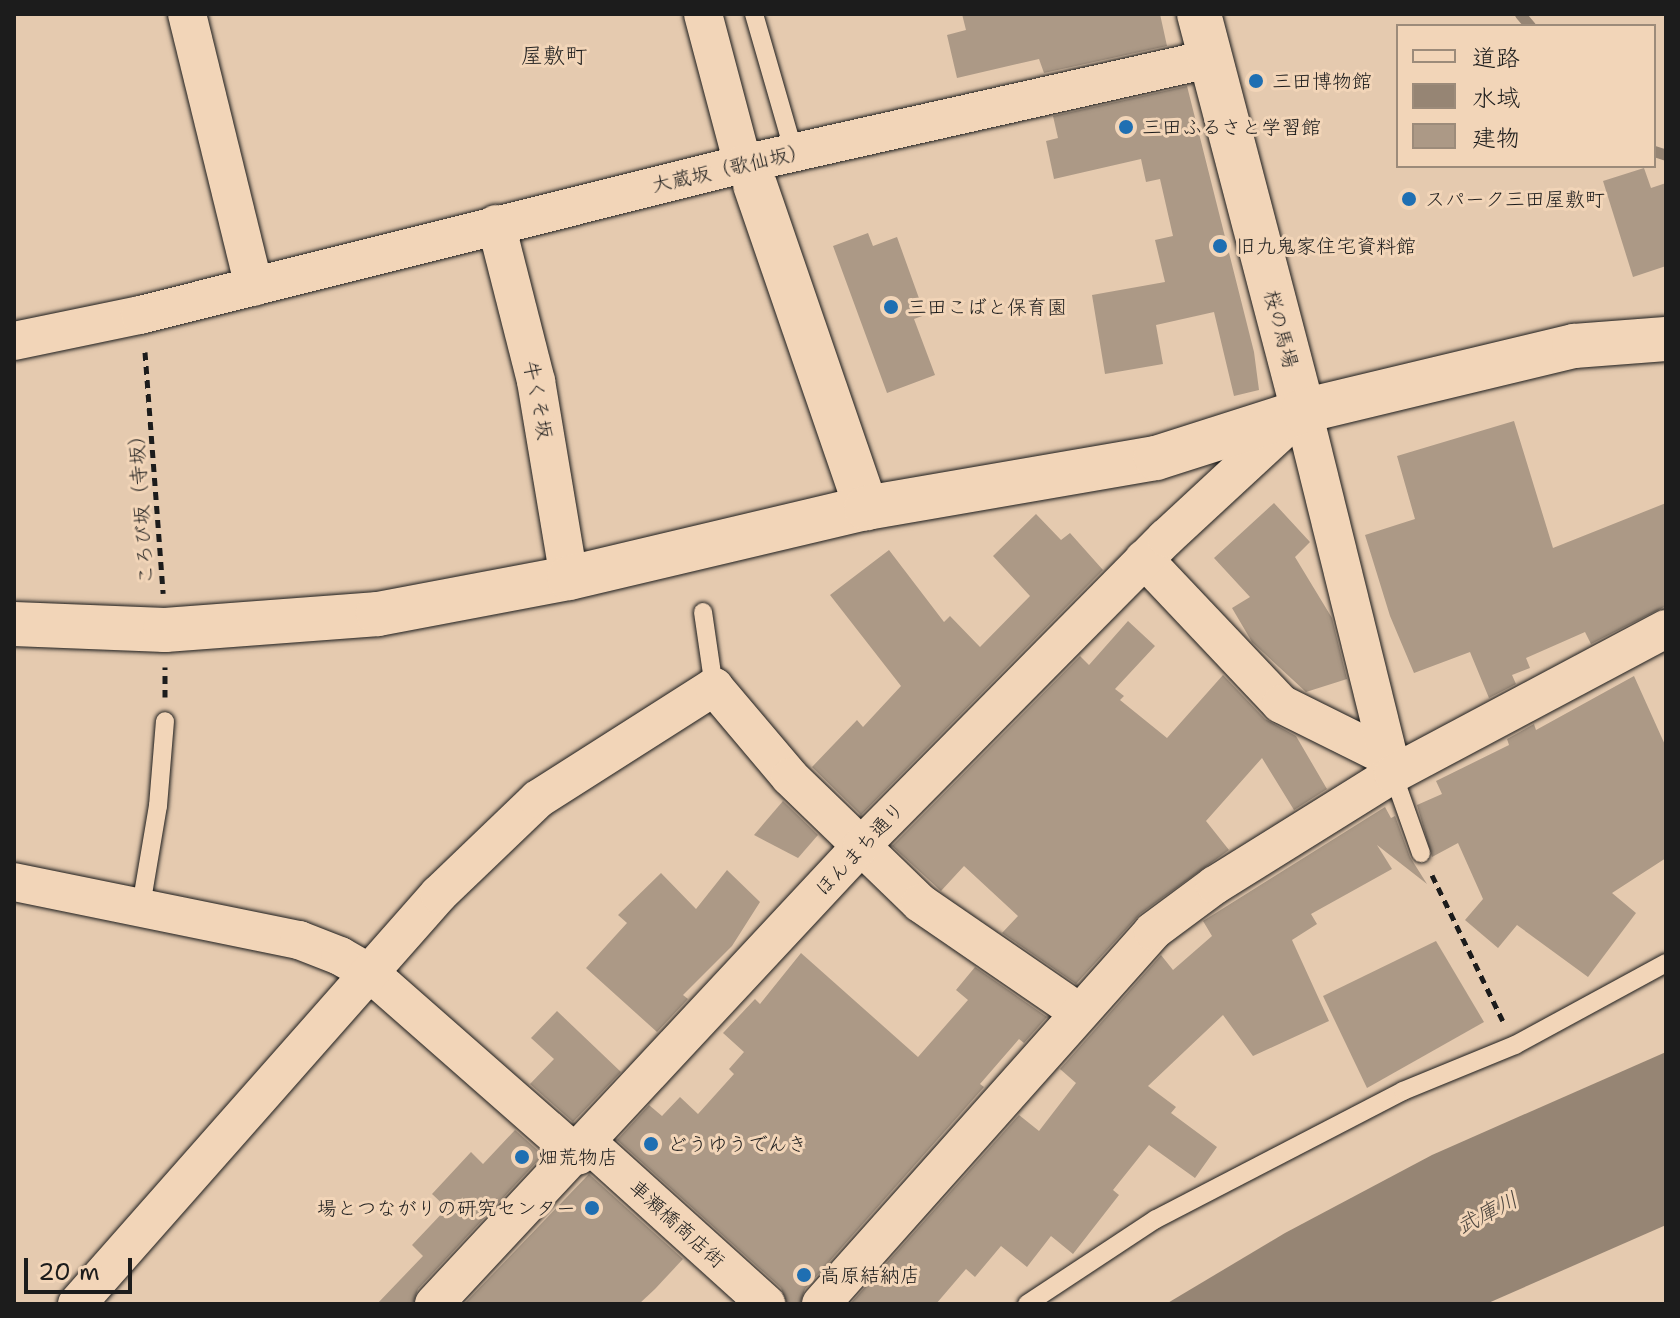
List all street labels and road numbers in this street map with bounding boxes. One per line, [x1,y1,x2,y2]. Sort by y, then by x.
street label: 大蔵坂（歌仙坂） [649,138,811,198]
street label: 桜の馬場 [1259,287,1303,371]
street label: 牛くそ坂 [519,358,557,442]
street label: ころび坂（寺坂） [123,424,159,586]
street label: ほんまち通り [810,797,910,901]
street label: 車瀬橋商店街 [624,1175,730,1273]

